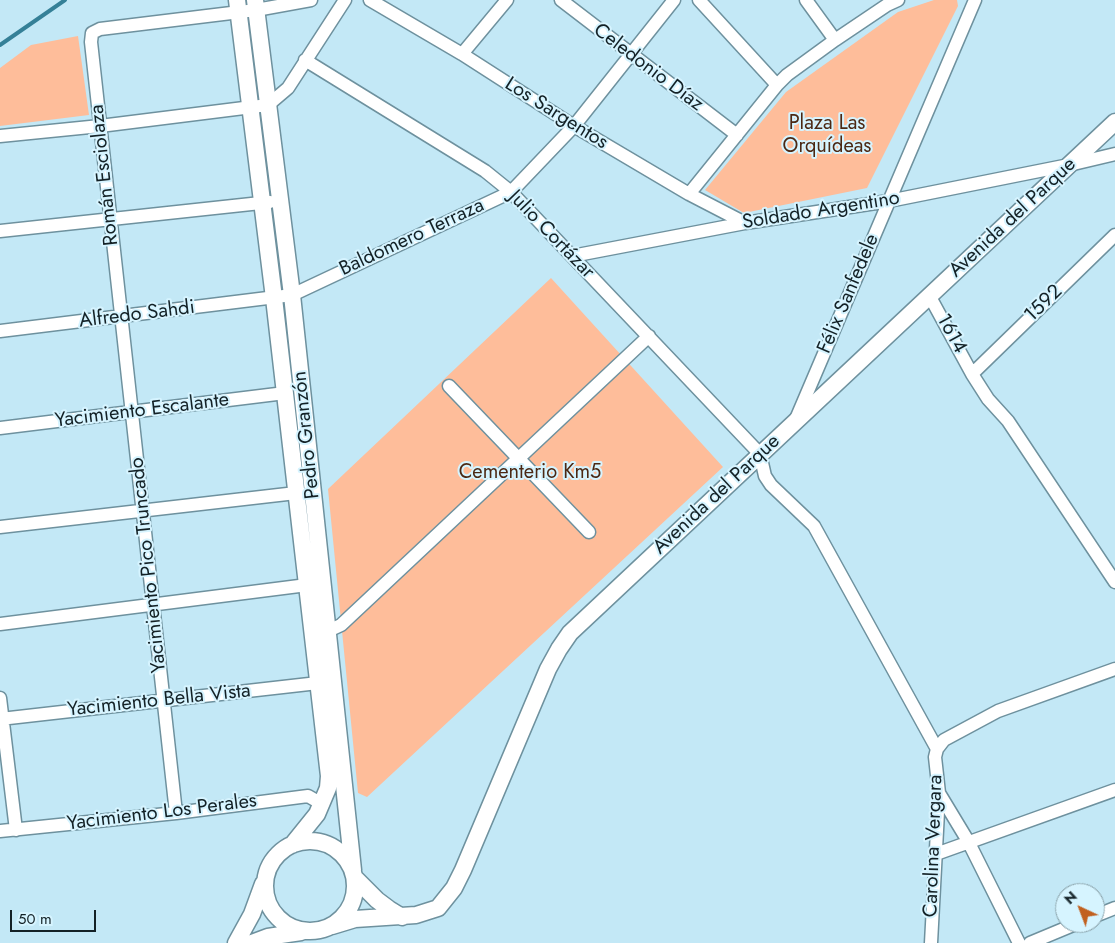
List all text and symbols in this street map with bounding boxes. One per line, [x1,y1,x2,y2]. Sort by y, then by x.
street label: Celedonio Díaz [588,19,708,117]
street label: Los Sargentos [500,73,612,155]
street label: Román Esciolaza [86,103,124,247]
park label: Plaza Las Orquídeas [783,112,871,159]
street label: Avenida del Parque [945,153,1081,283]
street label: Julio Cortázar [503,186,599,284]
street label: Soldado Argentino [741,187,901,235]
street label: Baldomero Terraza [336,194,488,282]
street label: Félix Sanfedele [813,231,885,357]
street label: 1592 [1020,280,1068,328]
street label: Alfredo Sahdi [78,296,196,334]
street label: 1614 [931,310,971,358]
street label: Pedro Granzón [288,370,326,500]
street label: Yacimiento Escalante [54,388,230,434]
street label: Avenida del Parque [649,430,785,560]
street label: Yacimiento Pico Truncado [126,456,172,674]
park label: Cementerio Km5 [459,461,601,485]
street label: Yacimiento Bella Vista [66,679,252,723]
street label: Carolina Vergara [920,774,948,918]
street label: Yacimiento Los Perales [66,789,258,837]
north arrow [1055,883,1105,933]
text: N [1060,887,1081,909]
scale bar [12,900,99,932]
text: 50 m [18,908,52,930]

